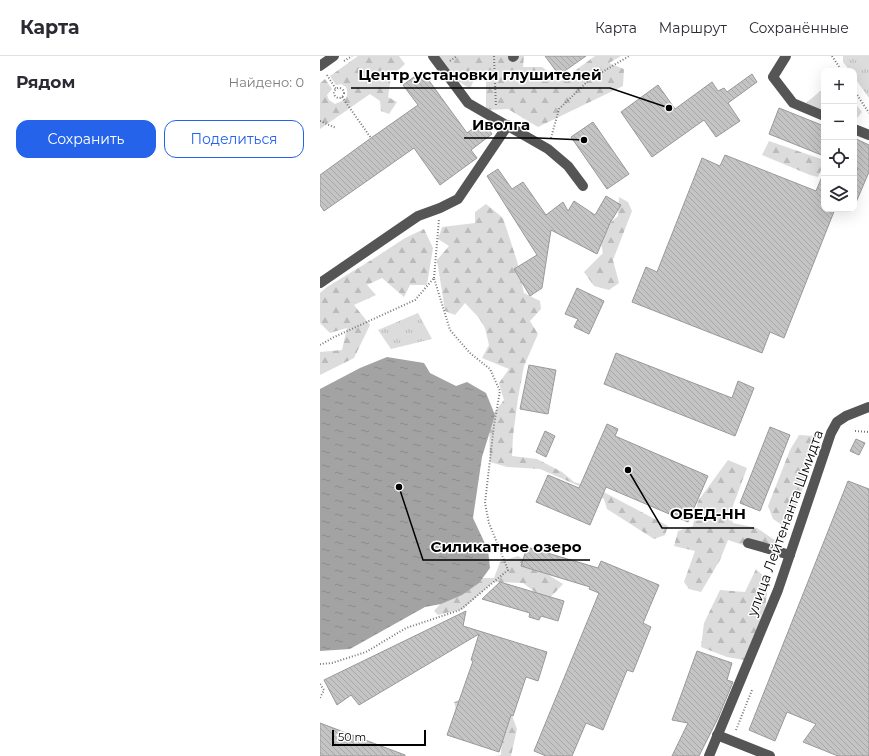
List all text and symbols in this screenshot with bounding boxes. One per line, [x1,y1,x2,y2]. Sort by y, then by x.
text: Карта [20,16,80,39]
text: Карта [595,19,637,37]
text: Маршрут [659,19,727,37]
text: Сохранённые [749,19,849,37]
callout: Центр установки глушителей [351,61,610,88]
text: Центр установки глушителей [358,65,602,84]
map controls [821,68,857,212]
button: + [821,68,857,104]
text: Рядом [16,72,75,92]
text: Найдено: 0 [228,74,304,90]
button: − [821,104,857,140]
callout: Иволга [464,111,538,138]
text: Иволга [472,115,530,134]
button: Сохранить [16,120,156,158]
button: Поделиться [164,120,304,158]
button: locate [821,140,857,176]
button: layers [821,176,857,212]
street label: улица Лейтенанта Шмидта [743,427,827,620]
callout: ОБЕД-НН [662,501,754,528]
text: ОБЕД-НН [670,504,746,523]
callout: Силикатное озеро [423,533,590,560]
text: Силикатное озеро [431,537,582,556]
scale bar [332,728,426,747]
text: 50 m [338,730,366,744]

